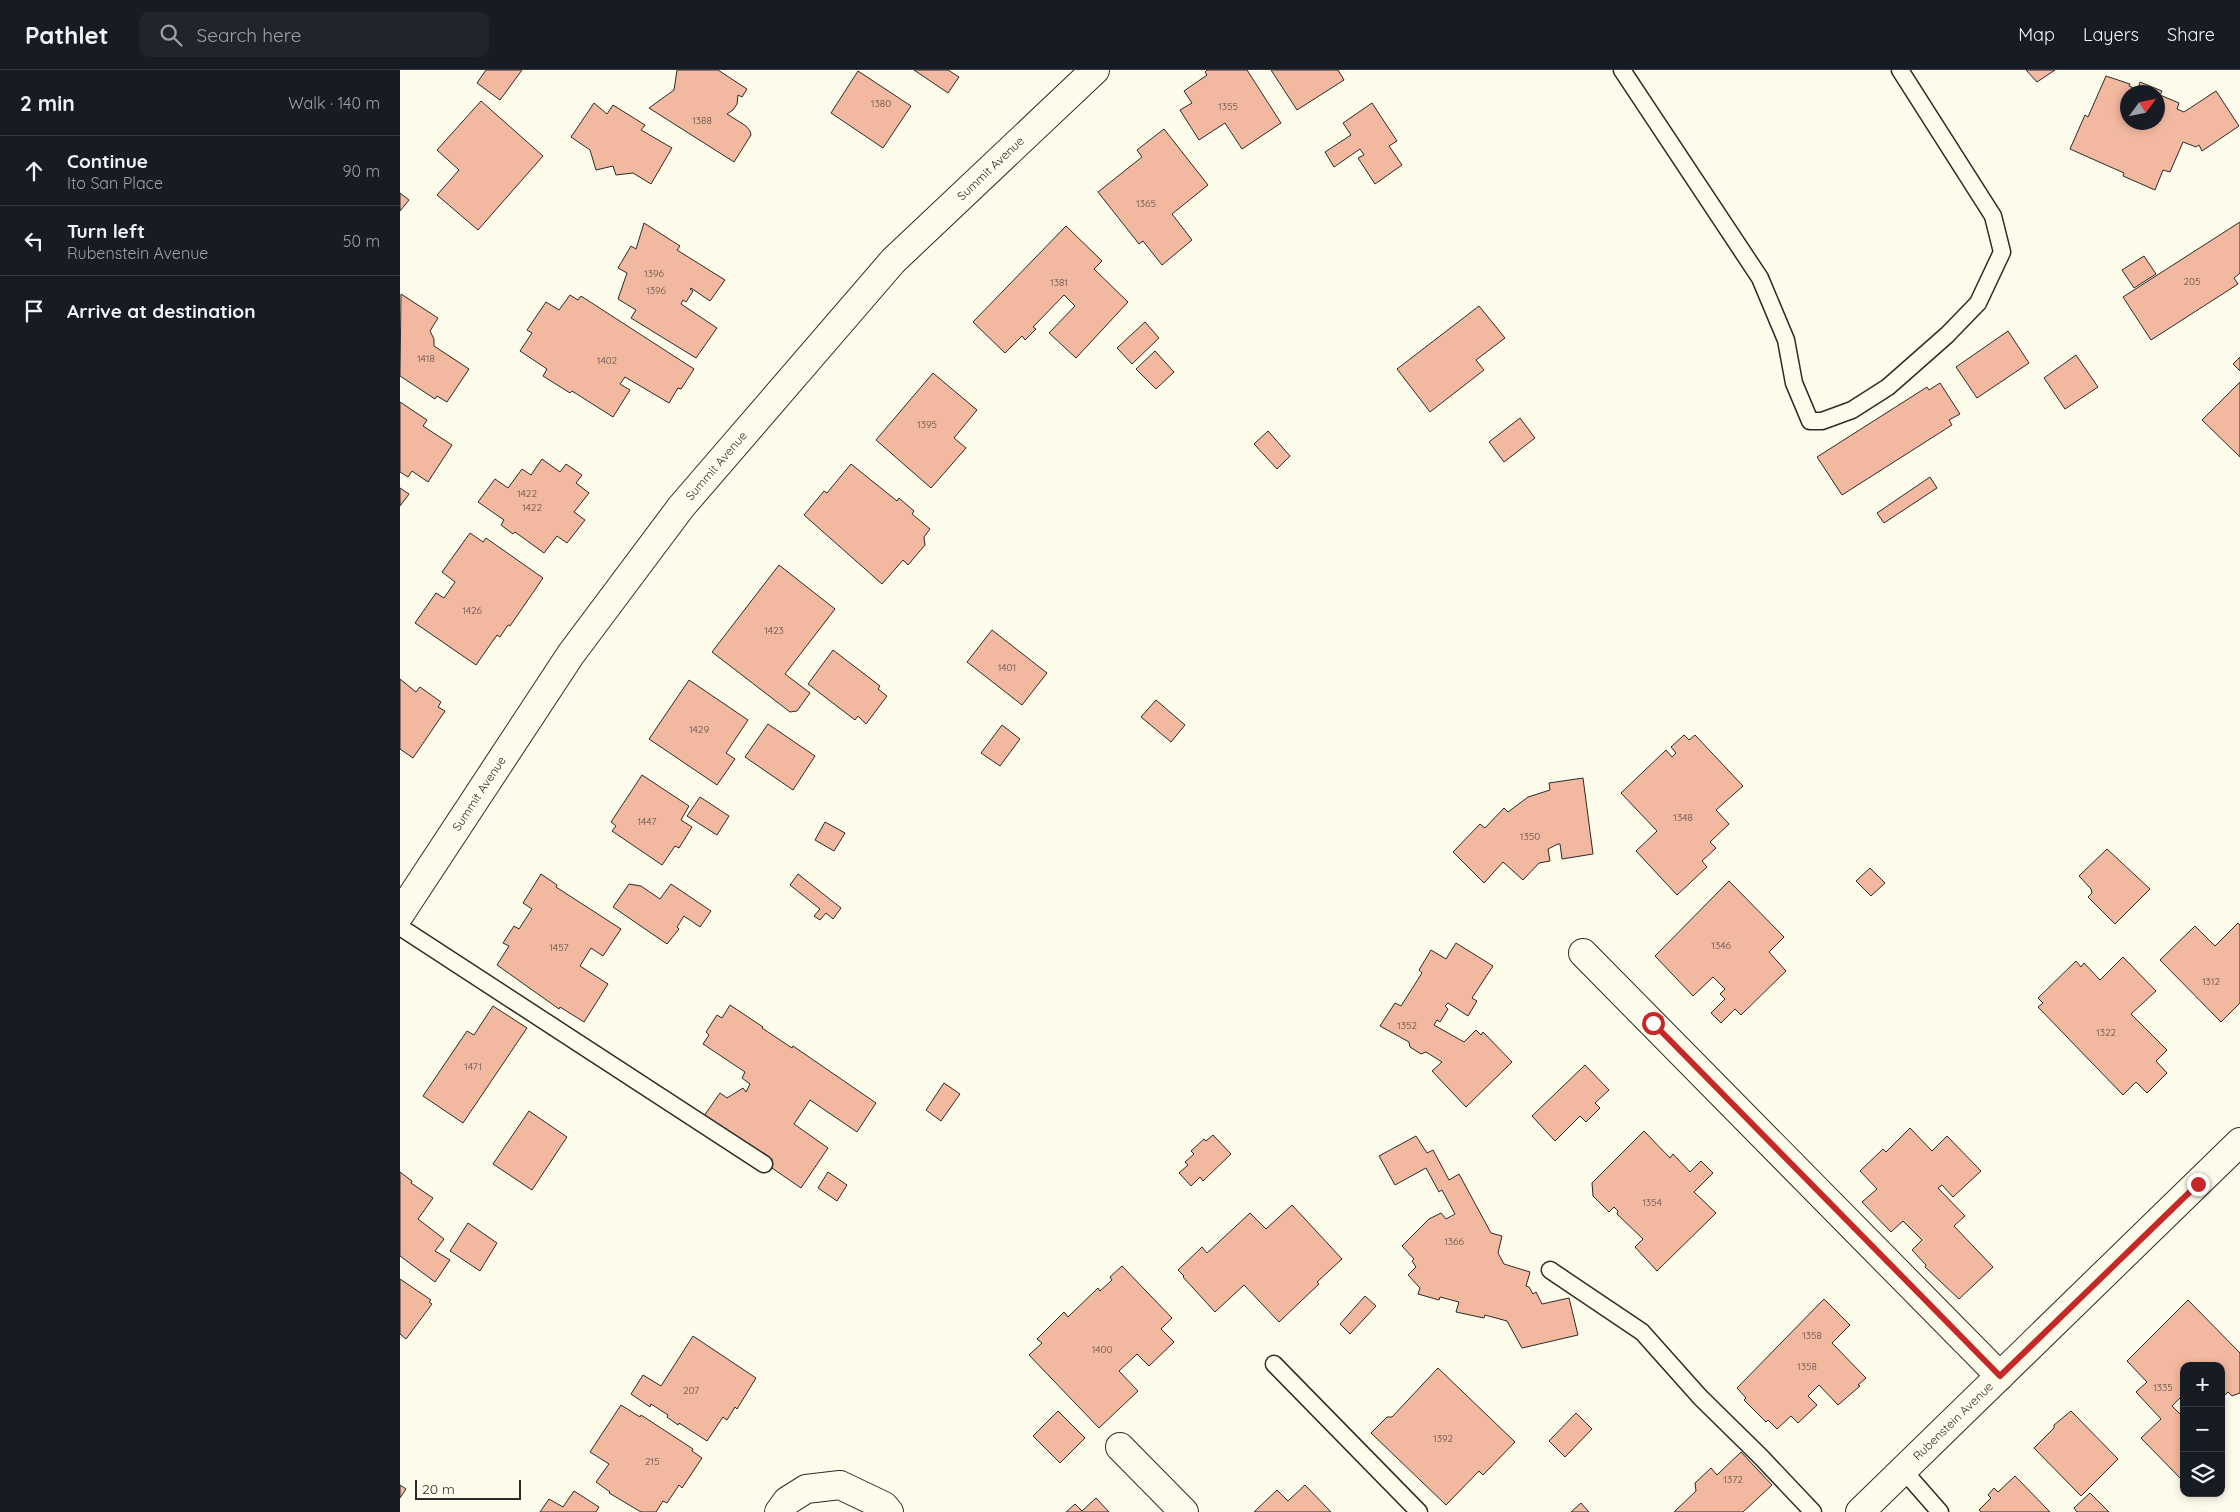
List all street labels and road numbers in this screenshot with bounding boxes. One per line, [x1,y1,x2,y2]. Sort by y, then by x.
street label: Summit Avenue [954,133,1027,203]
street label: Summit Avenue [682,428,750,503]
street label: Summit Avenue [449,753,509,834]
street label: Rubenstein Avenue [1910,1378,1996,1463]

